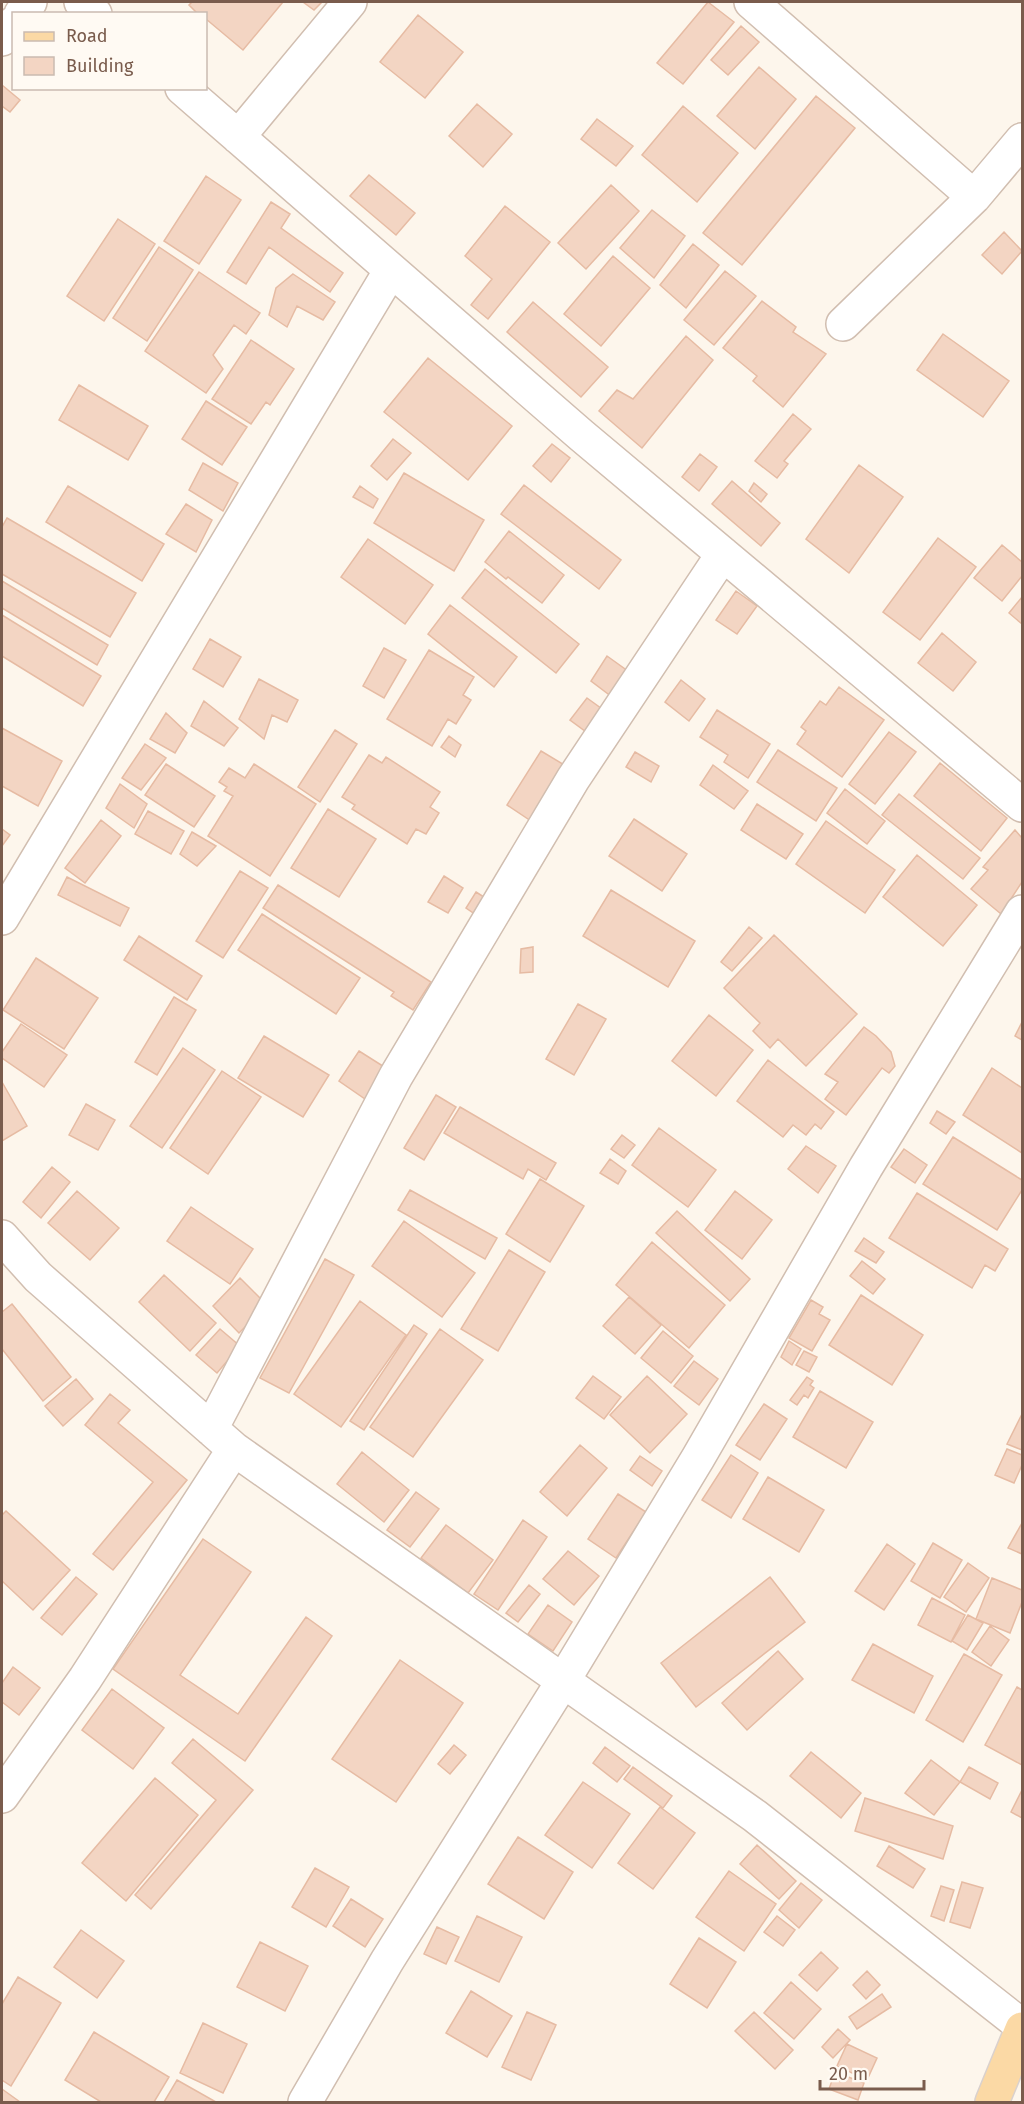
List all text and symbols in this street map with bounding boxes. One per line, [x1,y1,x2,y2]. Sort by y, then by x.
legend [12,12,207,90]
text: Road [66,25,108,47]
text: Building [66,55,134,77]
scale bar [820,2053,924,2091]
text: 20 m [829,2063,868,2085]

